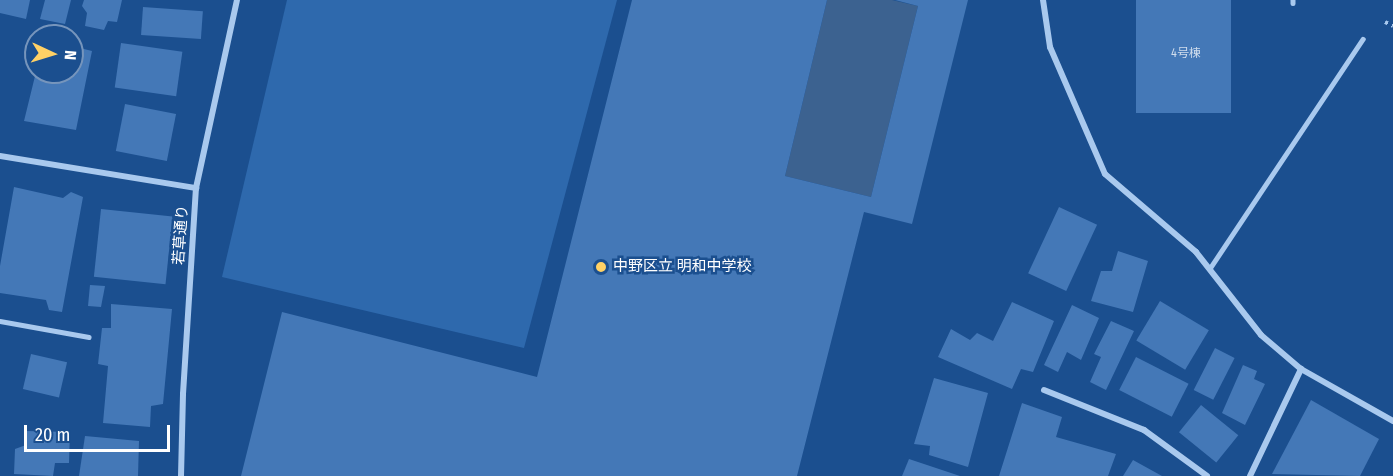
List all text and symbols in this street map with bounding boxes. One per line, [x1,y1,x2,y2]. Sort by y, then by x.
north arrow [24,24,84,84]
house number: 4号棟 [1171,47,1201,61]
text: N [61,50,80,61]
street label: 若草通り [170,204,192,266]
place label: 中野区立 明和中学校 [613,258,752,276]
marker: 中野区立 明和中学校 [594,260,608,274]
scale bar [27,413,172,451]
text: 20 m [35,424,70,446]

